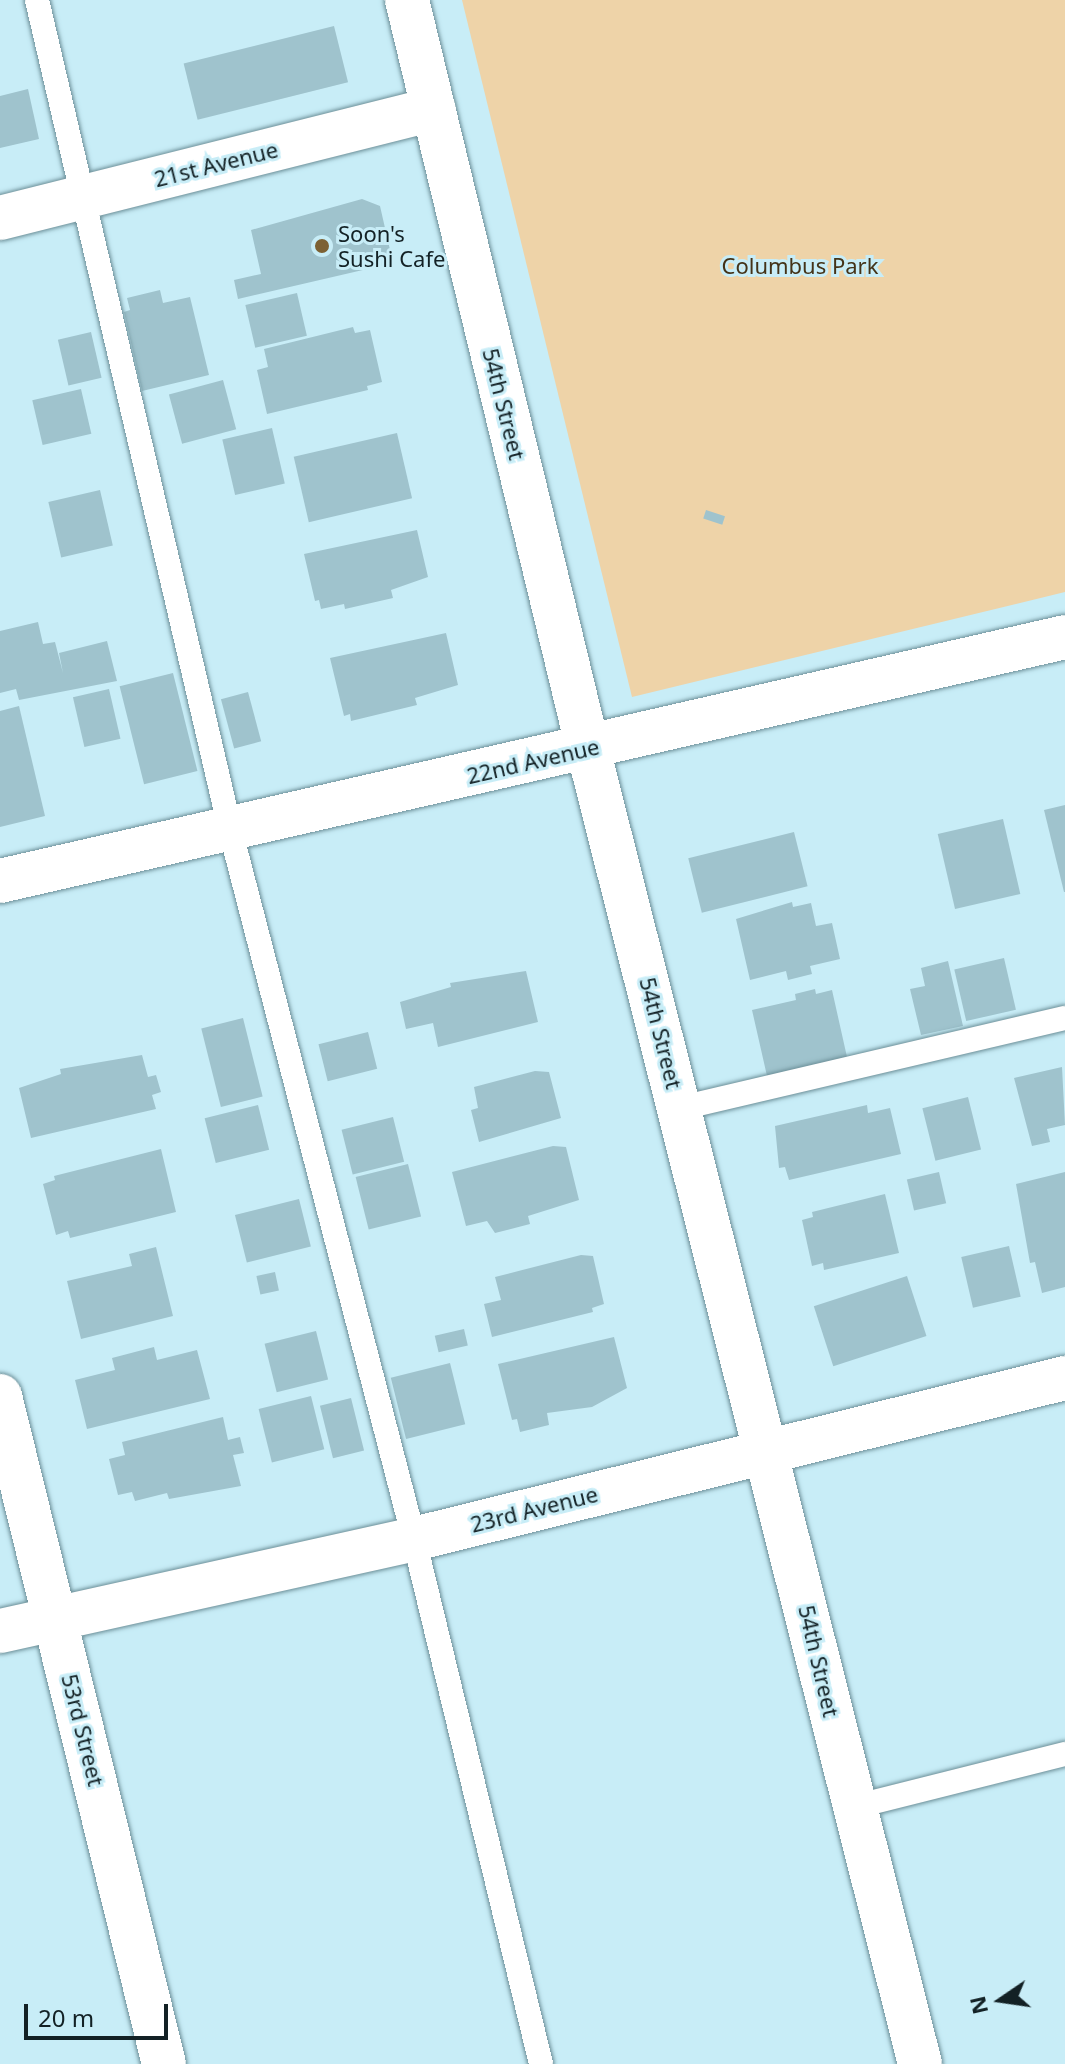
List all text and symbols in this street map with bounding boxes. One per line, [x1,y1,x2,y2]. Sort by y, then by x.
street label: 21st Avenue [151,136,281,192]
place label: Soon's Sushi Cafe [338,220,445,272]
marker: Soon's Sushi Cafe [313,237,331,255]
park label: Columbus Park [722,253,878,279]
street label: 54th Street [477,346,531,462]
street label: 22nd Avenue [464,733,602,789]
street label: 54th Street [634,975,688,1091]
street label: 23rd Avenue [468,1480,600,1538]
street label: 54th Street [793,1603,845,1719]
street label: 53rd Street [56,1671,110,1789]
north arrow [961,1960,1041,2040]
scale bar [28,1988,172,2038]
text: N [961,1993,994,2017]
text: 20 m [38,2001,94,2034]

